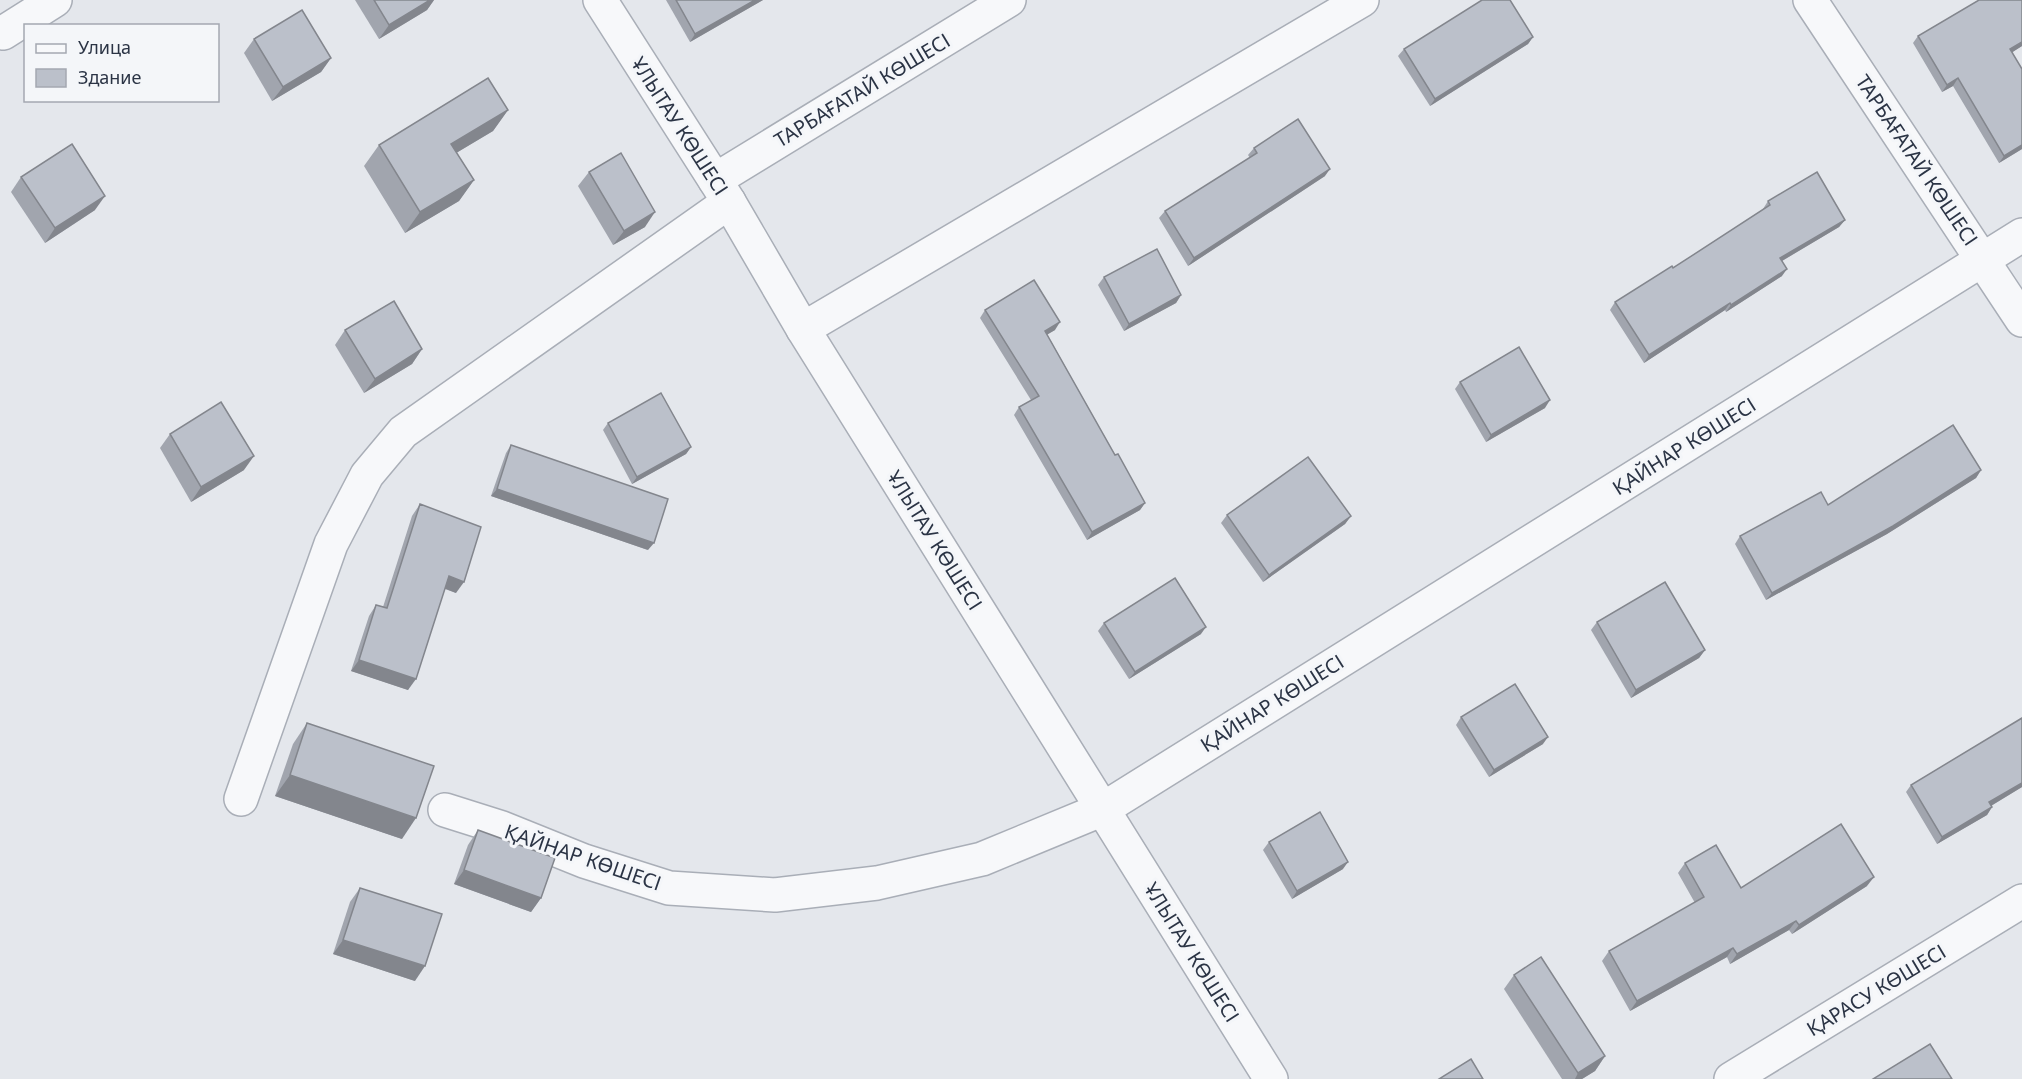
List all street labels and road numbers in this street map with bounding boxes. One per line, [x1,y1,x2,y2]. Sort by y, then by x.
street label: ТАРБАҒАТАЙ КӨШЕСІ [769,27,955,153]
street label: ҰЛЫТАУ КӨШЕСІ [625,52,735,200]
street label: ТАРБАҒАТАЙ КӨШЕСІ [1850,69,1984,251]
street label: ҚАЙНАР КӨШЕСІ [1607,391,1761,501]
street label: ҰЛЫТАУ КӨШЕСІ [881,465,989,615]
street label: ҚАЙНАР КӨШЕСІ [1195,648,1349,758]
street label: ҚАЙНАР КӨШЕСІ [501,817,665,897]
street label: ҰЛЫТАУ КӨШЕСІ [1138,877,1246,1027]
street label: ҚАРАСУ КӨШЕСІ [1801,938,1951,1042]

